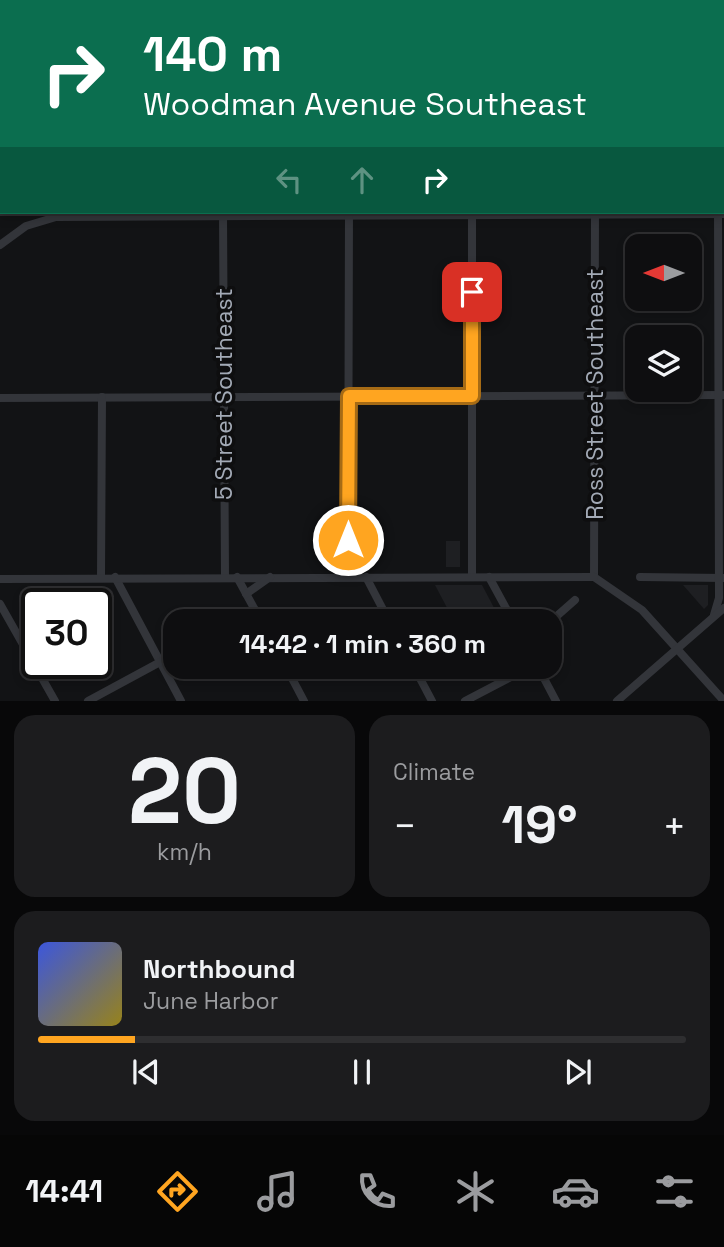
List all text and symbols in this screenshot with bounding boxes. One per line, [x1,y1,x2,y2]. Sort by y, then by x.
text: 140 m [143,23,282,85]
icon: right [28,28,119,119]
text: Woodman Avenue Southeast [143,84,587,124]
icon: left [270,161,308,199]
icon: ahead [343,161,381,199]
icon: right [416,161,454,199]
north arrow [625,234,702,312]
map controls [625,234,702,402]
pin [442,262,502,322]
street label: Ross Street Southeast [580,268,610,520]
icon: arrive [453,273,491,311]
street label: 5 Street Southeast [209,288,239,500]
button: layers [625,325,702,402]
position arrow [311,503,385,577]
speed limit sign: 30 [21,588,112,679]
text: 14:42 · 1 min · 360 m [239,627,486,661]
text: 20 [128,733,241,850]
text: Climate [393,757,475,787]
text: 19° [501,792,578,858]
text: − [393,802,417,850]
text: + [662,802,686,850]
text: km/h [157,837,212,867]
text: Northbound [143,952,296,986]
text: June Harbor [143,986,278,1016]
icon: previous [127,1053,165,1091]
icon: pause [343,1053,381,1091]
icon: next [559,1053,597,1091]
icon: directions [153,1167,202,1216]
icon: music [253,1167,302,1216]
icon: phone [352,1167,401,1216]
icon: climate [451,1167,500,1216]
icon: car [551,1167,600,1216]
icon: filters [650,1167,699,1216]
text: 14:41 [25,1171,103,1211]

